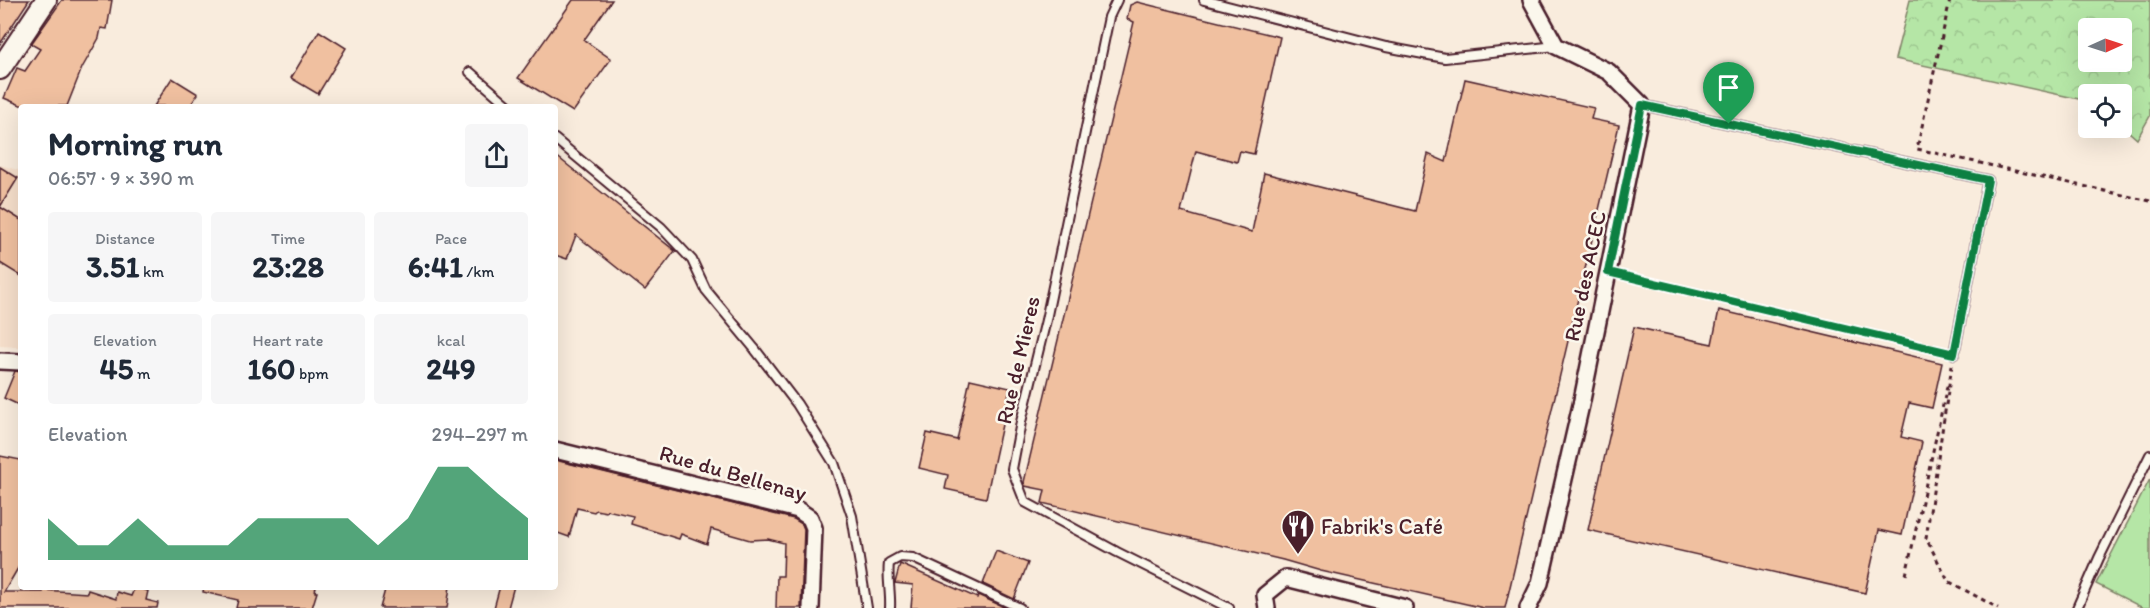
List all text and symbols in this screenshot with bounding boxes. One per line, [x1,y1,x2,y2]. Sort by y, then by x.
north arrow [2078,18,2132,72]
map controls [2078,18,2132,138]
pin [1703,62,1754,124]
icon: arrive [1712,71,1745,104]
button: locate [2078,84,2132,138]
text: Morning run [48,124,223,163]
button: share [465,124,528,187]
text: 06:57 · 9 × 390 m [48,166,194,190]
street label: Rue des ACEC [1558,208,1612,344]
text: Distance [95,229,155,248]
text: Time [271,229,305,248]
text: Pace [435,229,467,248]
text: 3.51 [86,248,139,285]
text: 23:28 [252,248,324,285]
text: 6:41 [408,248,463,285]
text: km [139,262,164,281]
text: /km [463,262,494,281]
street label: Rue de Mieres [990,293,1046,427]
text: Elevation [93,331,157,350]
text: Heart rate [253,331,323,350]
text: kcal [437,331,465,350]
text: 45 [100,350,133,387]
text: 160 [247,350,296,387]
text: 249 [426,350,476,387]
text: m [133,364,150,383]
text: bpm [296,364,329,383]
text: Elevation [48,422,127,446]
text: 294–297 m [432,422,528,446]
street label: Rue du Bellenay [656,439,810,507]
restaurant icon: Fabrik's Café [1280,508,1316,555]
place label: Fabrik's Café [1321,513,1443,540]

